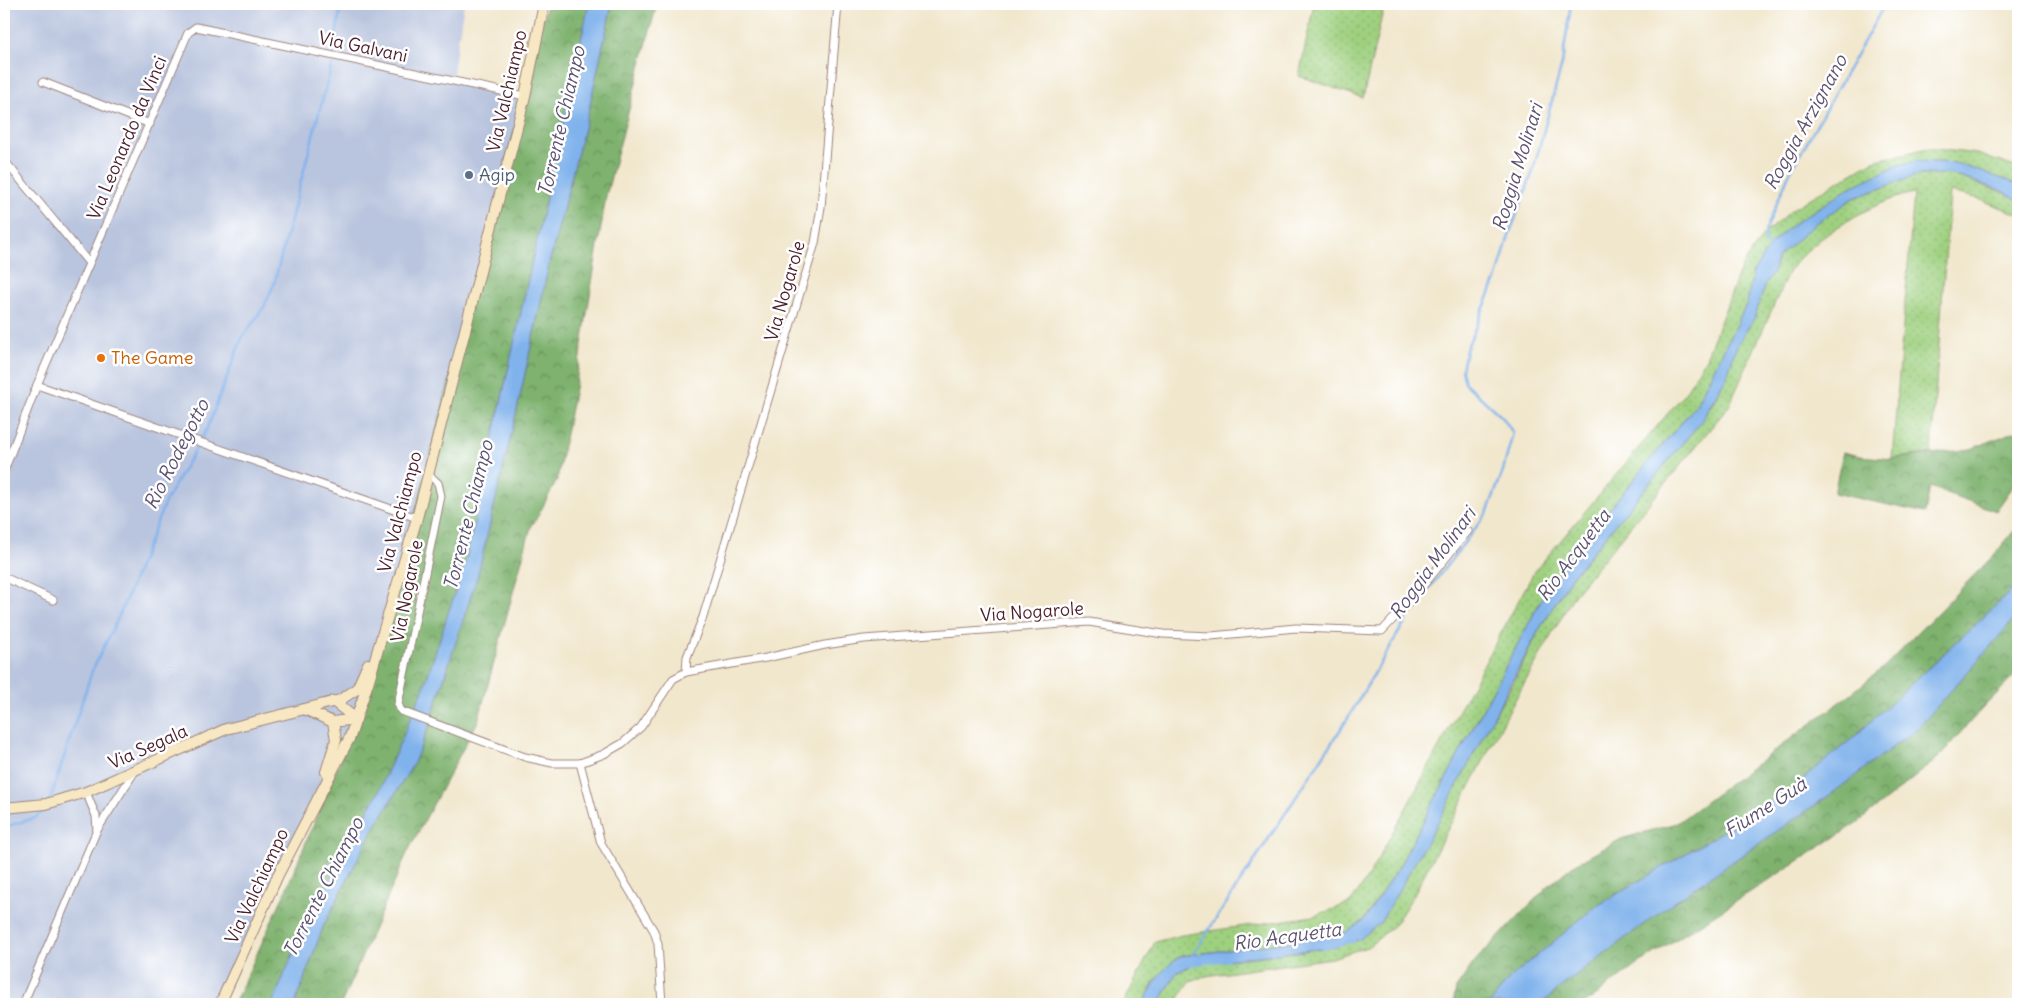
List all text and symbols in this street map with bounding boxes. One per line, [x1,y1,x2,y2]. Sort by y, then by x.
street label: Via Galvani [316,26,410,67]
street label: Via Valchiampo [481,28,532,154]
water label: Torrente Chiampo [532,42,590,198]
water label: Roggia Arzignano [1758,49,1853,194]
street label: Via Leonardo da Vinci [82,52,171,223]
water label: Roggia Molinari [1486,98,1549,234]
place label: Agip [479,163,515,186]
marker: Agip [463,169,475,181]
street label: Via Nogarole [759,238,810,344]
place label: The Game [111,346,194,369]
marker: The Game [95,352,107,364]
water label: Rio Rodegotto [138,394,215,513]
water label: Torrente Chiampo [438,437,498,592]
street label: Via Valchiampo [372,449,427,575]
water label: Roggia Molinari [1384,500,1482,623]
water label: Rio Acquetta [1531,503,1616,606]
street label: Via Nogarole [385,538,428,644]
street label: Via Nogarole [979,596,1084,627]
street label: Via Segala [105,719,191,774]
water label: Fiume Guà [1719,771,1812,842]
water label: Torrente Chiampo [278,812,369,961]
street label: Via Valchiampo [220,824,293,947]
water label: Rio Acquetta [1232,916,1344,955]

